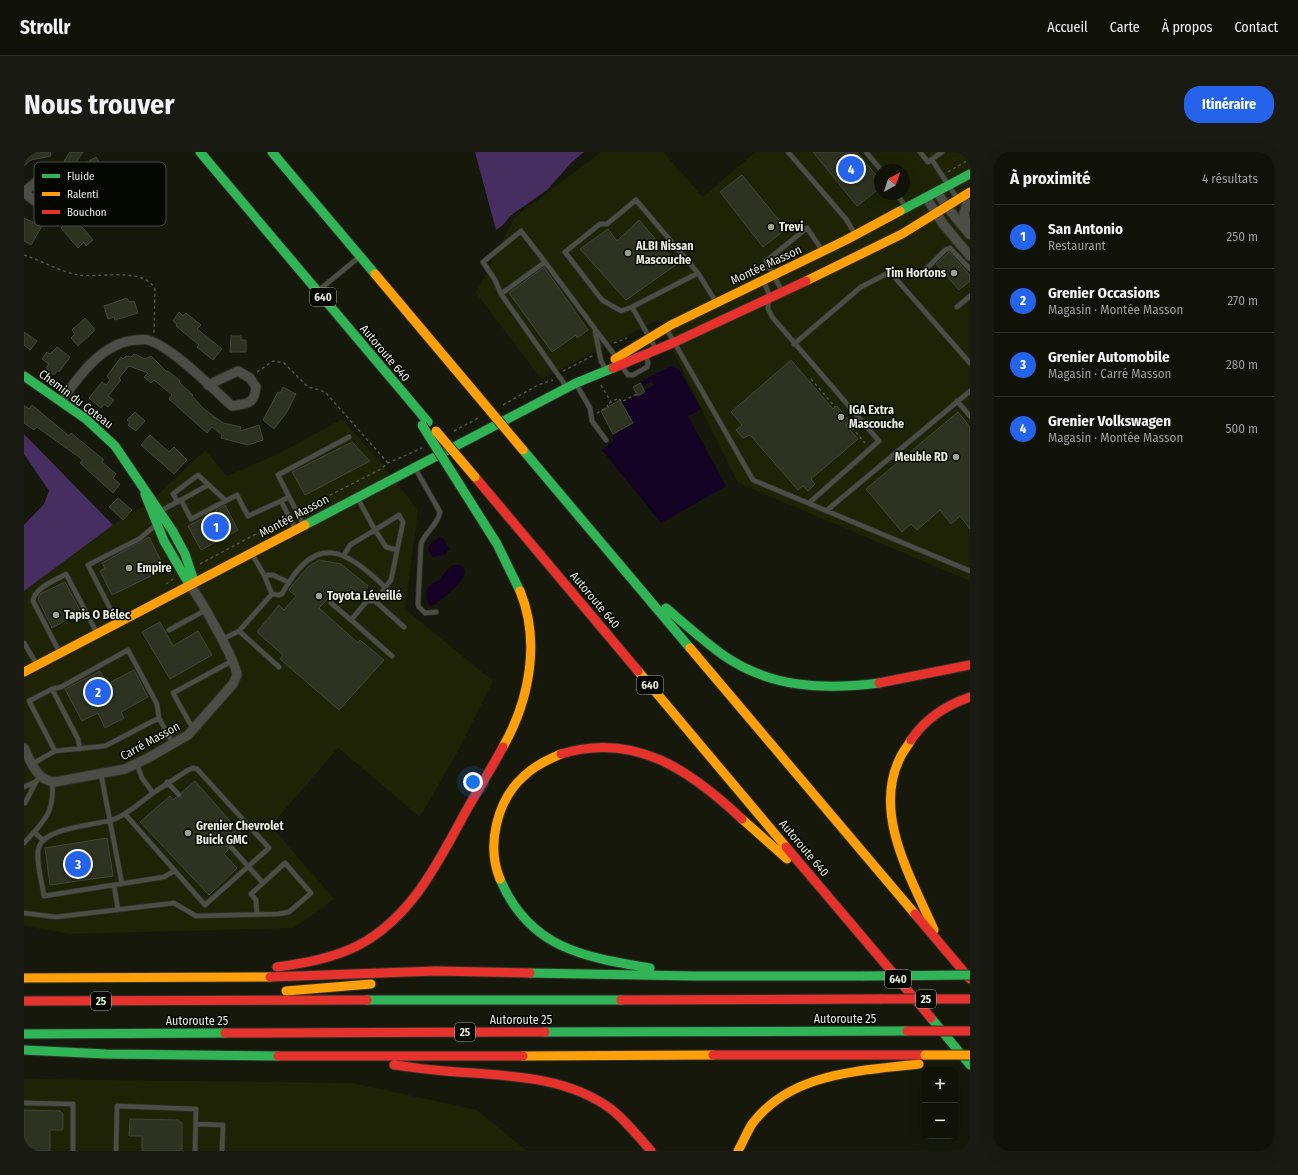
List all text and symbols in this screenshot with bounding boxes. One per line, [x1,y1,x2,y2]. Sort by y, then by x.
text: Strollr [20,16,70,39]
text: Accueil [1047,19,1088,36]
text: Carte [1110,19,1140,36]
text: À propos [1162,19,1213,36]
text: Contact [1235,19,1278,36]
button: Itinéraire [1184,86,1274,123]
text: Nous trouver [24,88,175,121]
pin: 4 [838,154,864,184]
legend [34,162,166,226]
north arrow [874,164,910,200]
text: À proximité [1010,168,1091,189]
text: Fluide [67,170,94,183]
text: 4 résultats [1202,171,1258,186]
text: Ralenti [67,188,99,201]
text: Bouchon [67,206,107,219]
place label: Trevi [779,220,803,234]
text: San Antonio [1048,220,1123,238]
marker: Trevi [766,222,776,232]
text: 1 [1020,229,1026,244]
text: 250 m [1226,229,1258,244]
text: Restaurant [1048,238,1106,253]
place label: ALBI Nissan Mascouche [635,239,693,267]
street label: Montée Masson [728,242,804,288]
marker: ALBI Nissan Mascouche [623,248,633,258]
place label: Tim Hortons [885,266,947,280]
marker: Tim Hortons [949,268,959,278]
text: Grenier Occasions [1048,284,1160,302]
road number: 640 [310,288,336,306]
text: 2 [1020,293,1026,308]
text: 270 m [1227,293,1258,308]
text: Magasin · Montée Masson [1048,302,1183,317]
street label: Autoroute 640 [357,322,413,384]
text: Grenier Automobile [1048,348,1170,366]
text: 3 [1020,357,1026,372]
text: 280 m [1226,357,1258,372]
text: Magasin · Carré Masson [1048,366,1171,381]
street label: Chemin du Coteau [36,367,116,431]
place label: IGA Extra Mascouche [849,403,904,431]
marker: IGA Extra Mascouche [836,412,846,422]
text: Grenier Volkswagen [1048,412,1171,430]
text: 4 [1020,421,1026,436]
text: 500 m [1225,421,1258,436]
text: Magasin · Montée Masson [1048,430,1183,445]
place label: Meuble RD [895,450,948,464]
marker: Meuble RD [951,452,961,462]
street label: Montée Masson [257,492,331,540]
pin: 1 [203,512,229,542]
place label: Empire [137,561,172,575]
marker: Empire [124,563,134,573]
street label: Autoroute 640 [567,569,623,631]
place label: Toyota Léveillé [327,589,402,603]
marker: Toyota Léveillé [314,591,324,601]
place label: Tapis O Bélec [64,608,131,622]
marker: Tapis O Bélec [51,610,61,620]
road number: 640 [637,676,663,694]
pin: 2 [85,677,111,707]
street label: Carré Masson [118,719,182,763]
your location [463,772,483,792]
street label: Autoroute 640 [776,817,832,879]
place label: Grenier Chevrolet Buick GMC [196,819,284,847]
marker: Grenier Chevrolet Buick GMC [183,828,193,838]
pin: 3 [65,849,91,879]
road number: 640 [885,970,911,988]
road number: 25 [916,990,936,1008]
road number: 25 [91,992,111,1010]
street label: Autoroute 25 [814,1012,877,1026]
street label: Autoroute 25 [490,1013,553,1027]
street label: Autoroute 25 [166,1014,229,1028]
road number: 25 [455,1023,475,1041]
map controls [922,1067,958,1139]
button: + [922,1067,958,1103]
button: − [922,1103,958,1139]

